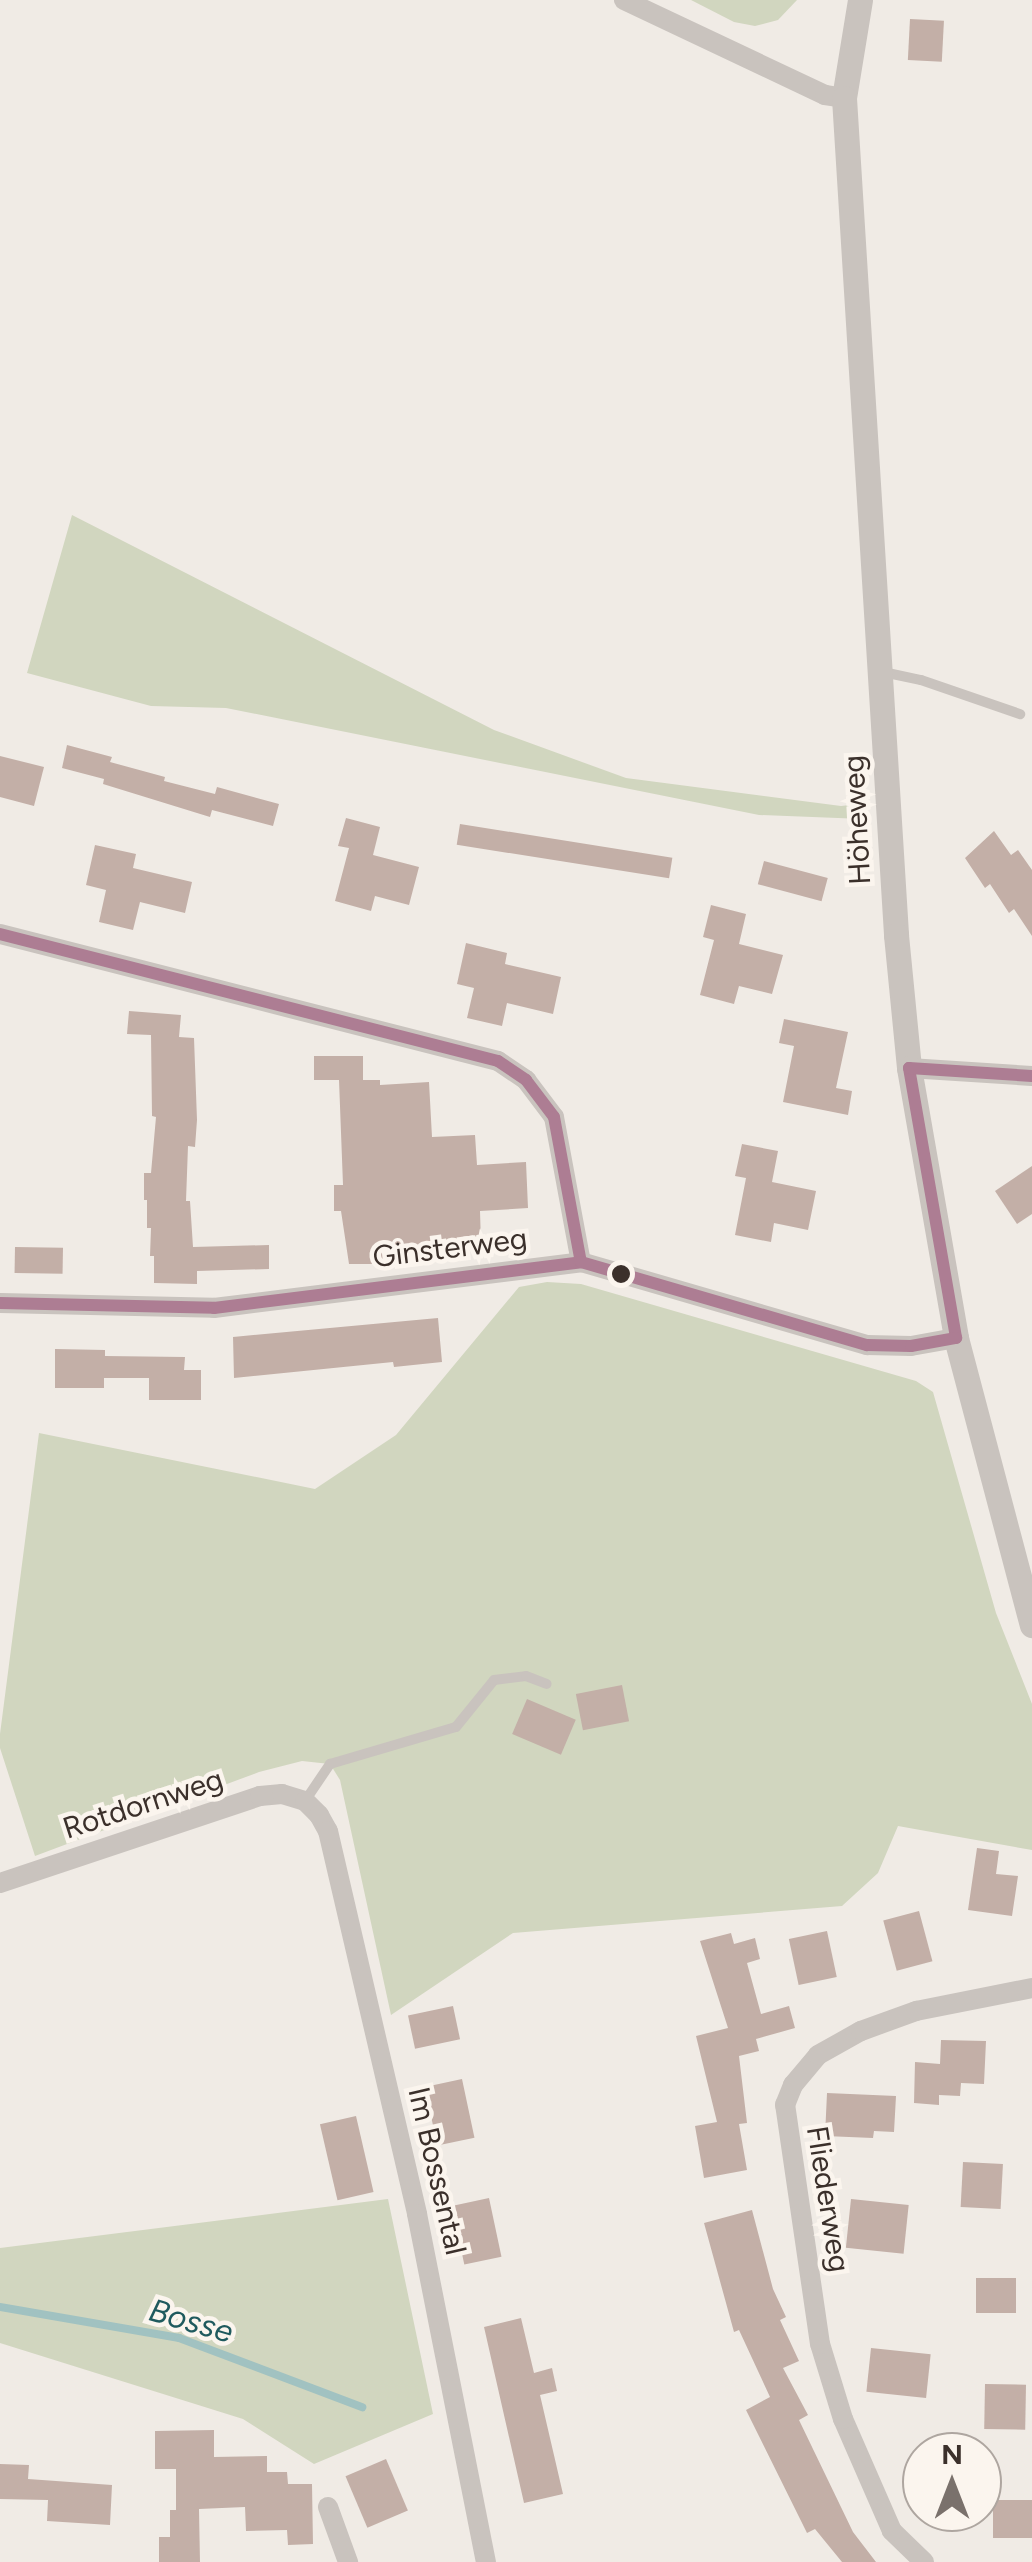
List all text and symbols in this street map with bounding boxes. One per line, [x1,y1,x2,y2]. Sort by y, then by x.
street label: Höheweg [836,754,878,886]
street label: Ginsterweg [371,1221,529,1275]
unlabelled marker [611,1264,631,1284]
street label: Rotdornweg [58,1761,228,1847]
street label: Im Bossental [400,2084,474,2258]
street label: Fliederweg [799,2123,857,2275]
water label: Bosse [145,2291,237,2351]
north arrow [902,2432,1002,2532]
text: N [941,2437,963,2471]

